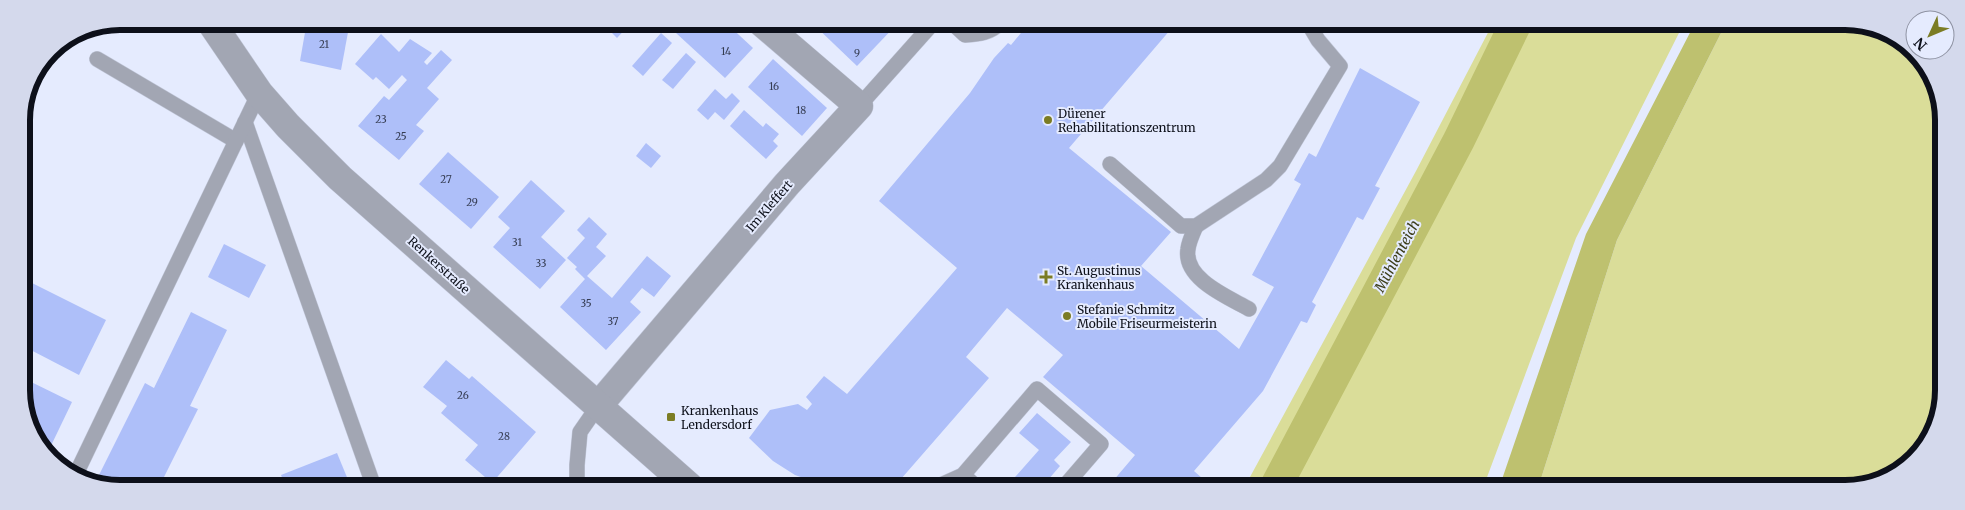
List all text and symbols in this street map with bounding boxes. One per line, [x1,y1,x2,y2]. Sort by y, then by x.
north arrow [1905,10,1955,60]
text: N [1910,34,1931,54]
house number: 21 [319,38,330,51]
house number: 14 [721,45,731,58]
house number: 9 [854,47,860,60]
house number: 16 [769,80,779,93]
house number: 18 [796,104,806,117]
place label: Dürener Rehabilitationszentrum [1058,106,1196,135]
house number: 23 [375,113,387,126]
marker: Dürener Rehabilitationszentrum [1042,114,1054,126]
house number: 25 [395,130,407,143]
house number: 27 [440,173,452,186]
street label: Im Kleffert [743,177,796,235]
house number: 29 [466,196,478,209]
water label: Mühlenteich [1370,217,1424,296]
street label: Renkerstraße [405,233,473,297]
house number: 31 [512,236,522,249]
house number: 33 [536,257,547,270]
place label: St. Augustinus Krankenhaus [1057,263,1141,292]
marker: St. Augustinus Krankenhaus [1039,270,1053,284]
house number: 35 [580,297,592,310]
place label: Stefanie Schmitz Mobile Friseurmeisterin [1077,302,1217,331]
marker: Stefanie Schmitz Mobile Friseurmeisterin [1061,310,1073,322]
house number: 37 [607,315,619,328]
house number: 26 [457,389,469,402]
place label: Krankenhaus Lendersdorf [681,403,758,432]
marker: Krankenhaus Lendersdorf [665,411,677,423]
house number: 28 [498,430,510,443]

